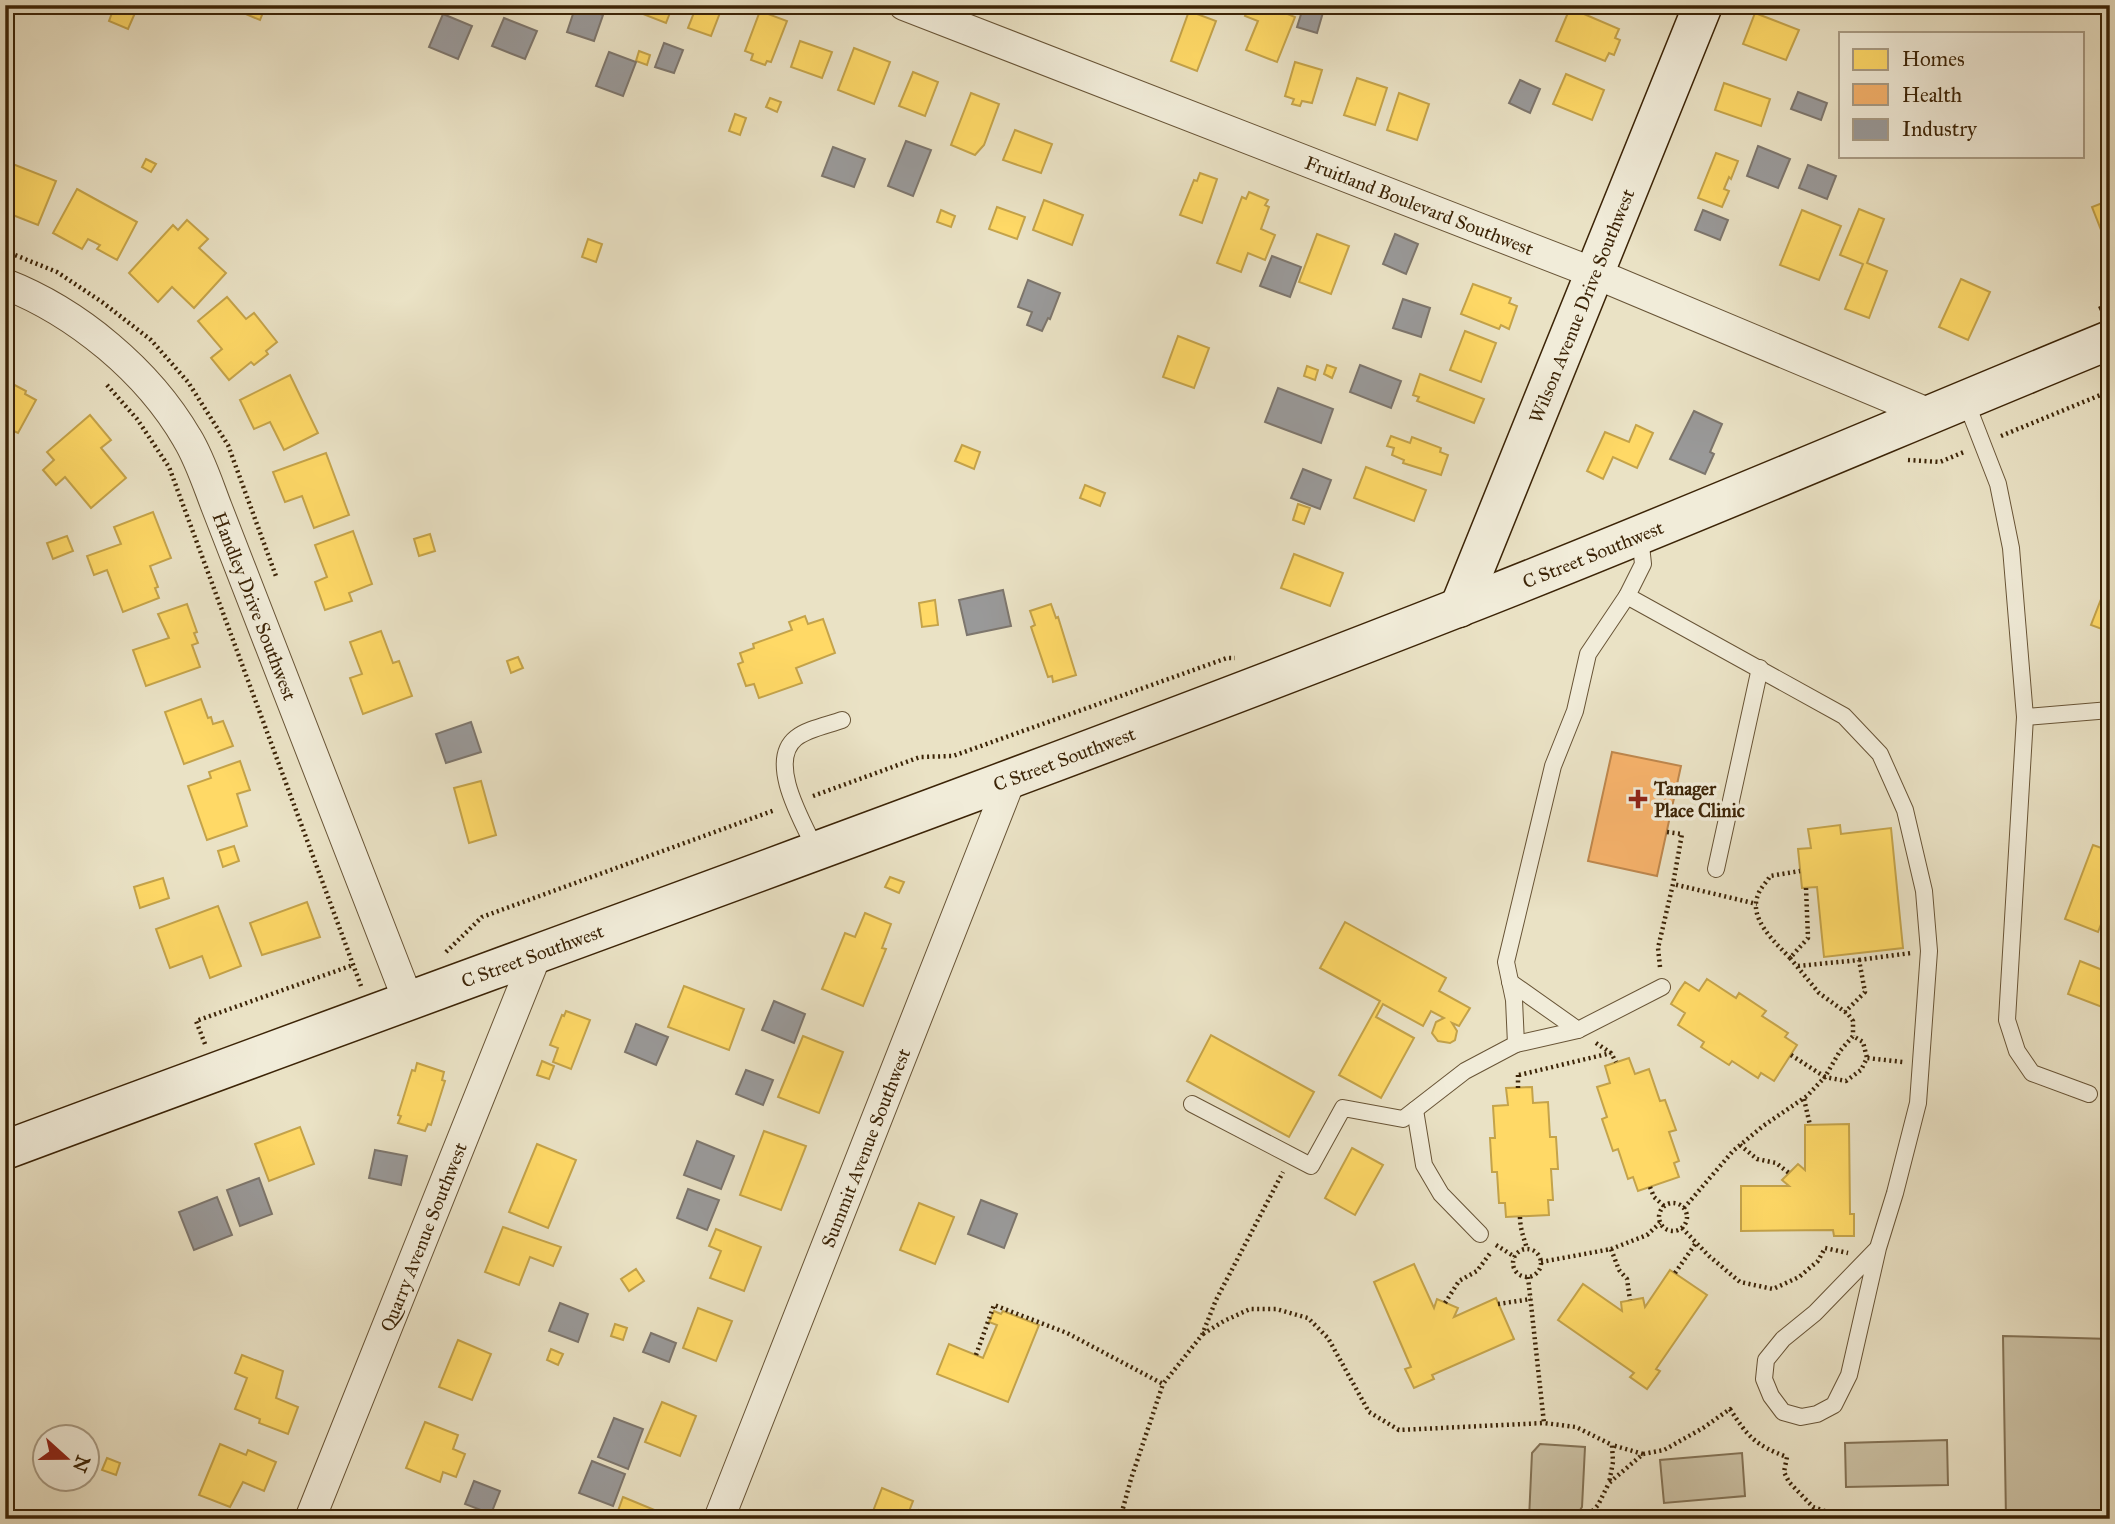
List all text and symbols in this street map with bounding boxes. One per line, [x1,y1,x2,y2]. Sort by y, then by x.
legend [1839,32,2084,158]
text: Homes [1902,46,1965,72]
text: Health [1902,82,1963,108]
text: Industry [1902,116,1978,142]
street label: Fruitland Boulevard Southwest [1302,150,1537,260]
street label: Wilson Avenue Drive Southwest [1524,185,1639,426]
street label: Handley Drive Southwest [208,509,302,704]
street label: C Street Southwest [1519,515,1667,593]
street label: C Street Southwest [990,721,1139,796]
place label: Tanager Place Clinic [1653,777,1745,822]
marker: Tanager Place Clinic [1628,789,1648,809]
street label: C Street Southwest [458,919,607,992]
street label: Summit Avenue Southwest [816,1045,915,1251]
street label: Quarry Avenue Southwest [375,1139,471,1335]
north arrow [32,1422,102,1492]
text: N [68,1452,95,1476]

